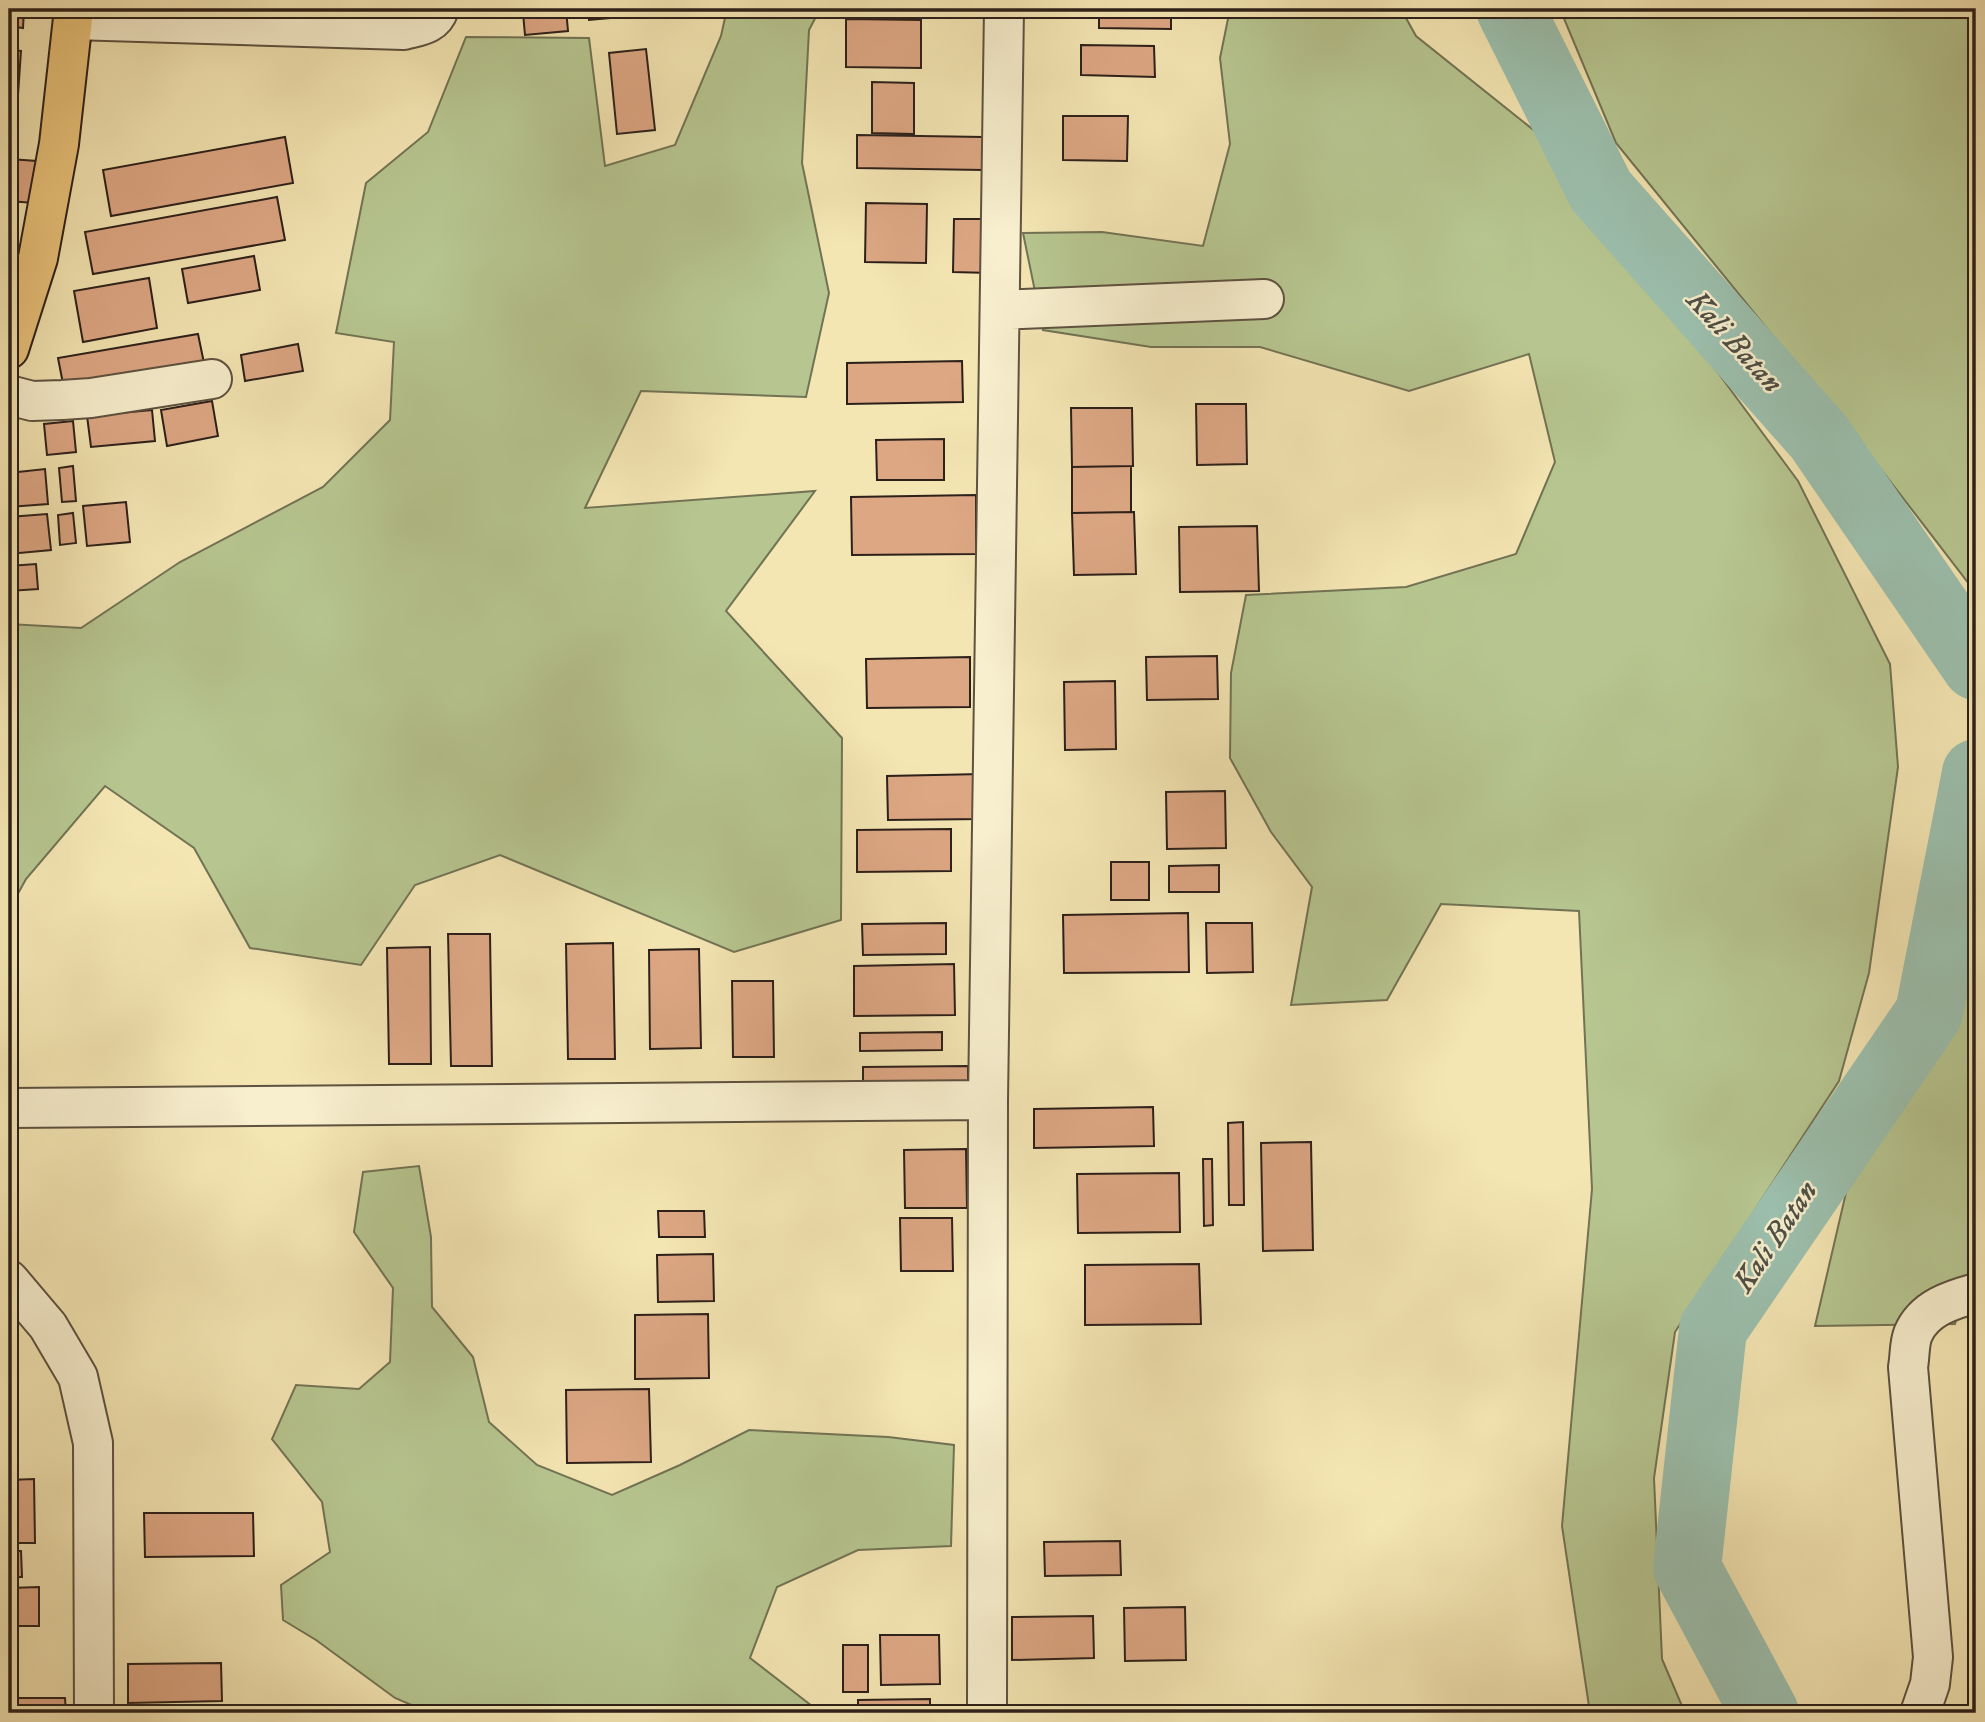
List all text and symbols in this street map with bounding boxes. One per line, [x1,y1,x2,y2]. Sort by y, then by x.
water label: Kali Batan [1677,282,1790,401]
water label: Kali Batan [1725,1174,1827,1300]

